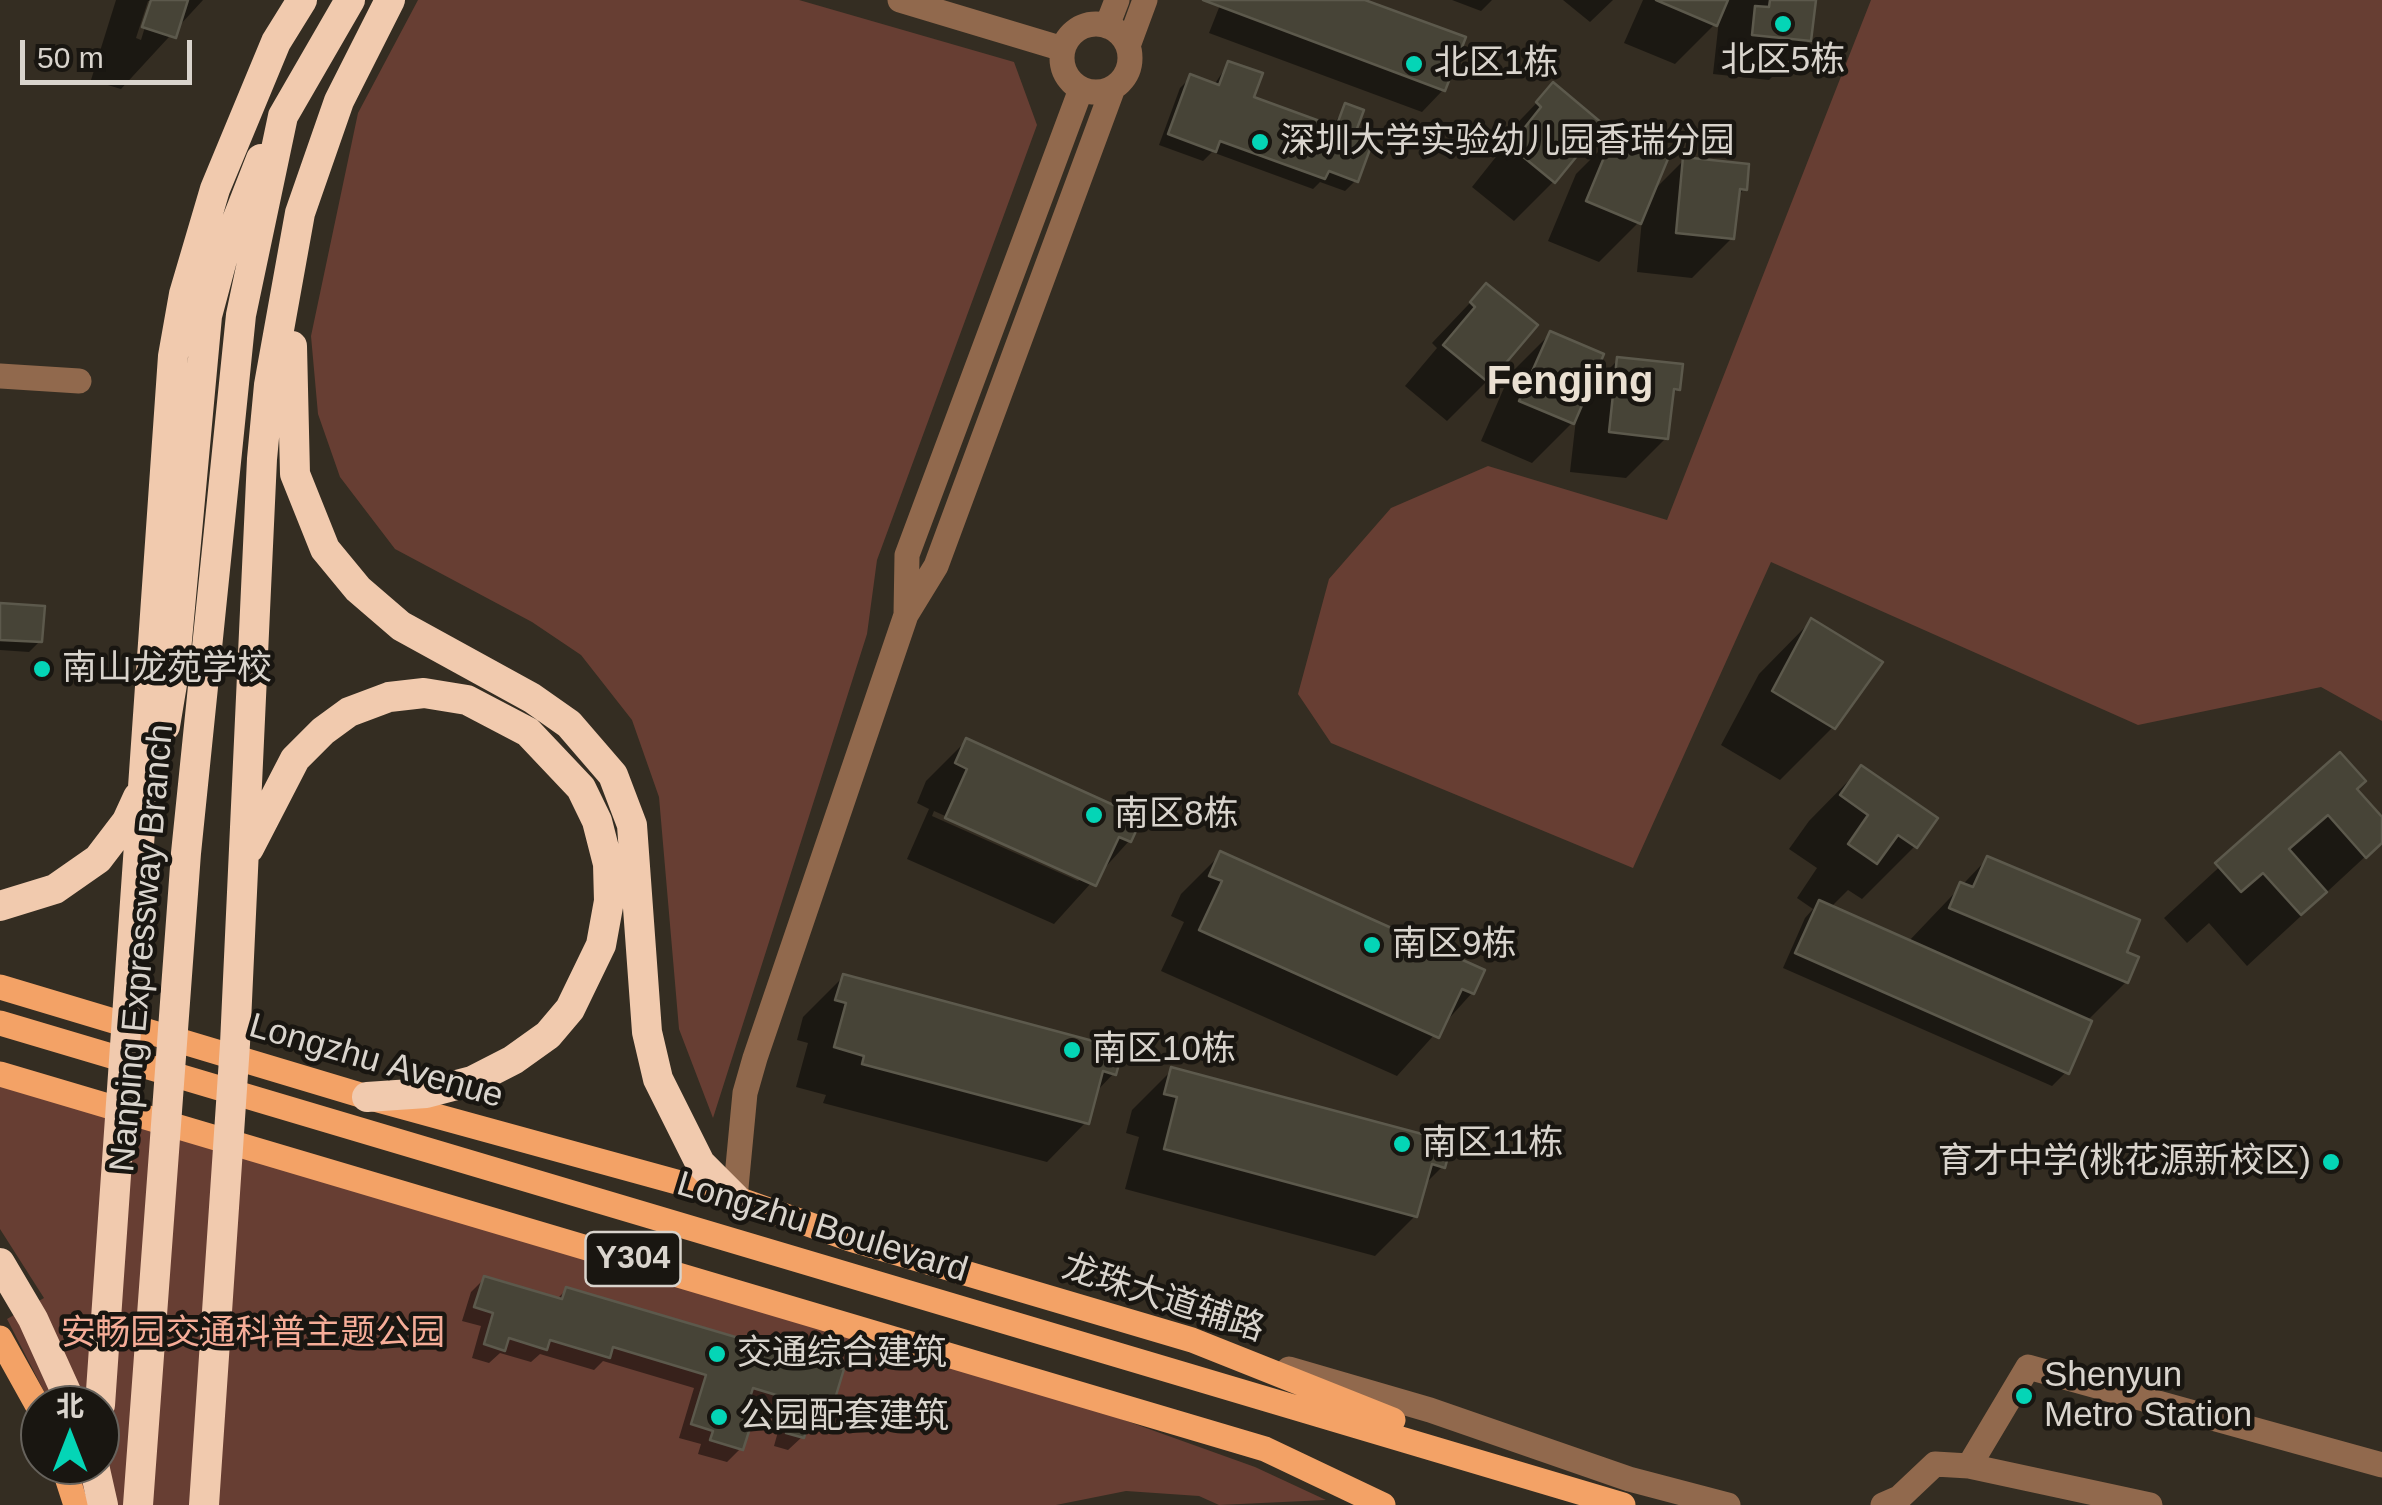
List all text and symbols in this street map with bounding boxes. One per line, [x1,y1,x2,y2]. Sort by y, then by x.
marker: 北区5栋 [1772,13,1794,35]
scale bar [25,20,198,82]
place label: 北区5栋 [1721,40,1845,82]
text: 50 m [37,41,104,74]
place label: 北区1栋 [1434,43,1558,85]
marker: 北区1栋 [1403,53,1425,75]
place label: 深圳大学实验幼儿园香瑞分园 [1280,121,1735,163]
marker: 深圳大学实验幼儿园香瑞分园 [1249,131,1271,153]
district label: Fengjing [1487,359,1653,407]
place label: 南山龙苑学校 [62,648,272,690]
marker: 南山龙苑学校 [31,658,53,680]
street label: Nanping Expressway Branch [102,722,184,1174]
place label: 南区8栋 [1114,794,1238,836]
marker: 南区8栋 [1083,804,1105,826]
place label: 南区9栋 [1392,924,1516,966]
marker: 南区9栋 [1361,934,1383,956]
street label: Longzhu Avenue [244,1006,508,1118]
place label: 南区10栋 [1092,1029,1236,1071]
marker: 南区10栋 [1061,1039,1083,1061]
place label: 南区11栋 [1422,1123,1563,1165]
marker: 南区11栋 [1391,1133,1413,1155]
place label: 育才中学(桃花源新校区) [1938,1141,2311,1183]
marker: 育才中学(桃花源新校区) [2320,1151,2342,1173]
street label: Longzhu Boulevard [672,1164,972,1292]
road number: Y304 [586,1232,680,1286]
street label: 龙珠大道辅路 [1057,1247,1269,1351]
park label: 安畅园交通科普主题公园 [61,1313,445,1355]
place label: 交通综合建筑 [737,1333,947,1375]
marker: 交通综合建筑 [706,1343,728,1365]
place label: Shenyun Metro Station [2044,1355,2252,1437]
north arrow [20,1385,120,1485]
marker: Shenyun Metro Station [2013,1385,2035,1407]
text: 北 [56,1391,84,1422]
place label: 公园配套建筑 [739,1396,949,1438]
marker: 公园配套建筑 [708,1406,730,1428]

